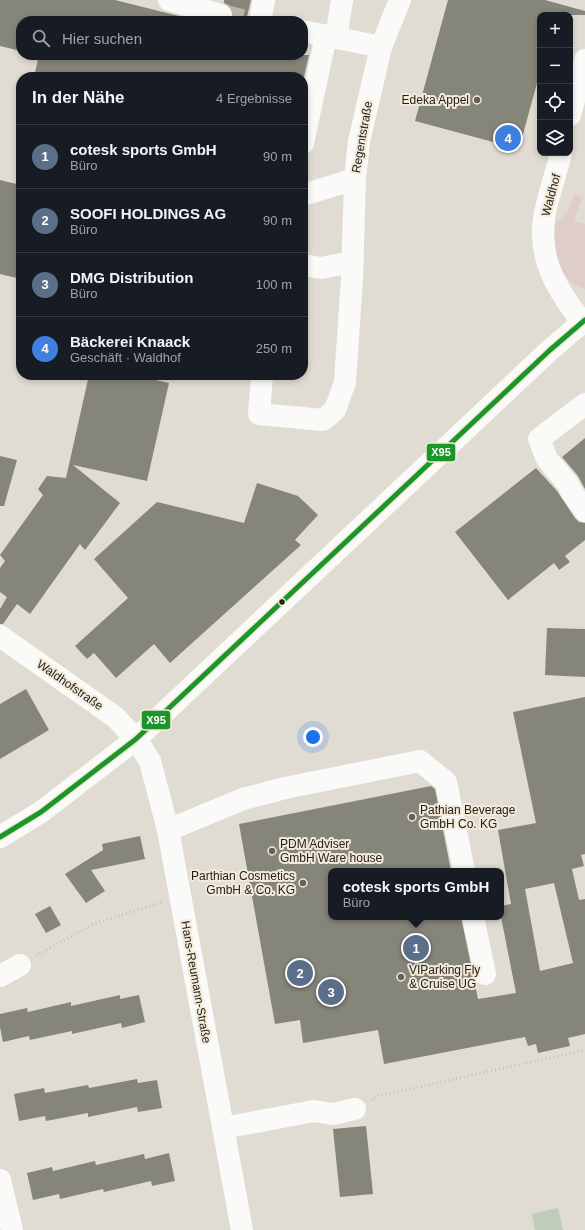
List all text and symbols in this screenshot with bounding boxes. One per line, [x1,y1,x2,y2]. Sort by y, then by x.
map controls [537,12,573,156]
button: + [537,12,573,48]
search box [16,16,308,60]
icon: search [30,27,52,49]
text: Hier suchen [62,30,142,47]
button: − [537,48,573,84]
button: locate [537,84,573,120]
text: In der Nähe [32,88,125,107]
text: 4 Ergebnisse [216,91,292,106]
place label: Edeka Appel [402,93,469,107]
marker: Edeka Appel [472,95,482,105]
street label: Regentstraße [349,100,375,174]
button: layers [537,120,573,156]
pin: 4 [495,123,521,153]
text: cotesk sports GmbH [70,141,217,158]
text: 1 [41,149,49,164]
text: 90 m [263,149,292,164]
text: Büro [70,158,97,173]
street label: Waldhof [539,172,564,218]
text: SOOFI HOLDINGS AG [70,205,226,222]
text: 2 [41,213,49,228]
text: 90 m [263,213,292,228]
text: Büro [70,222,97,237]
text: DMG Distribution [70,269,193,286]
text: 3 [41,277,49,292]
text: 100 m [256,277,292,292]
text: Büro [70,286,97,301]
text: Bäckerei Knaack [70,333,190,350]
text: 4 [41,341,49,356]
text: 250 m [256,341,292,356]
text: Geschäft · Waldhof [70,350,181,365]
line badge: X95 [426,443,456,462]
text: X95 [431,446,451,458]
unlabelled marker [277,597,287,607]
street label: Waldhofstraße [34,657,106,713]
line badge: X95 [141,710,171,730]
text: X95 [146,714,166,726]
your location [303,727,323,747]
place label: Pathian Beverage GmbH Co. KG [420,803,516,831]
marker: Pathian Beverage GmbH Co. KG [407,812,417,822]
place label: PDM Adviser GmbH Ware house [280,837,383,865]
marker: PDM Adviser GmbH Ware house [267,846,277,856]
popup [328,868,504,920]
place label: Parthian Cosmetics GmbH & Co. KG [191,869,295,897]
marker: Parthian Cosmetics GmbH & Co. KG [298,878,308,888]
text: cotesk sports GmbH [343,878,489,895]
text: Büro [343,895,370,910]
street label: Hans-Reumann-Straße [178,920,214,1045]
pin: 1 [403,933,429,963]
pin: 2 [287,958,313,988]
place label: VIParking Fly & Cruise UG [409,963,480,991]
marker: VIParking Fly & Cruise UG [396,972,406,982]
pin: 3 [318,977,344,1007]

